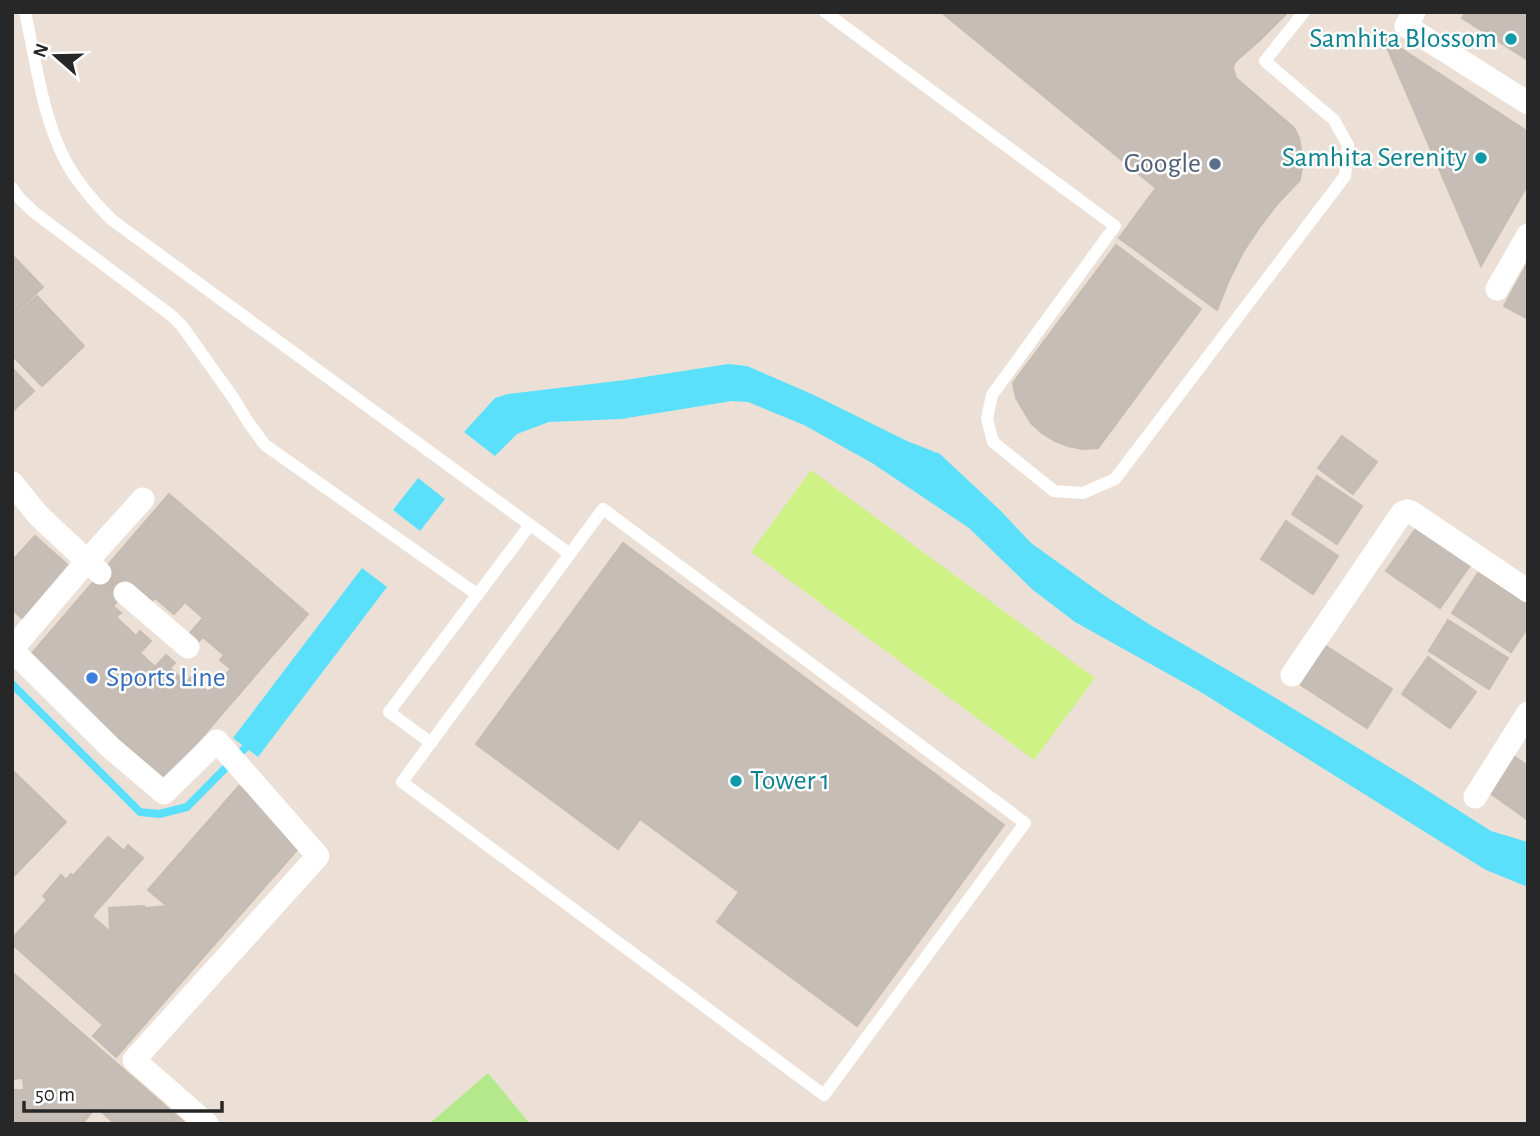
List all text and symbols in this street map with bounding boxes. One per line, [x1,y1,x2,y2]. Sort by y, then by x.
north arrow [21,21,91,91]
place label: Samhita Blossom [1309,25,1497,53]
marker: Samhita Blossom [1503,31,1519,47]
text: N [30,41,53,60]
place label: Samhita Serenity [1282,144,1467,172]
place label: Google [1124,150,1201,178]
marker: Samhita Serenity [1473,150,1489,166]
marker: Google [1207,156,1223,172]
place label: Sports Line [106,664,226,692]
marker: Sports Line [84,670,100,686]
place label: Tower 1 [750,767,830,795]
marker: Tower 1 [728,773,744,789]
scale bar [24,1070,222,1114]
text: 50 m [35,1084,75,1105]

